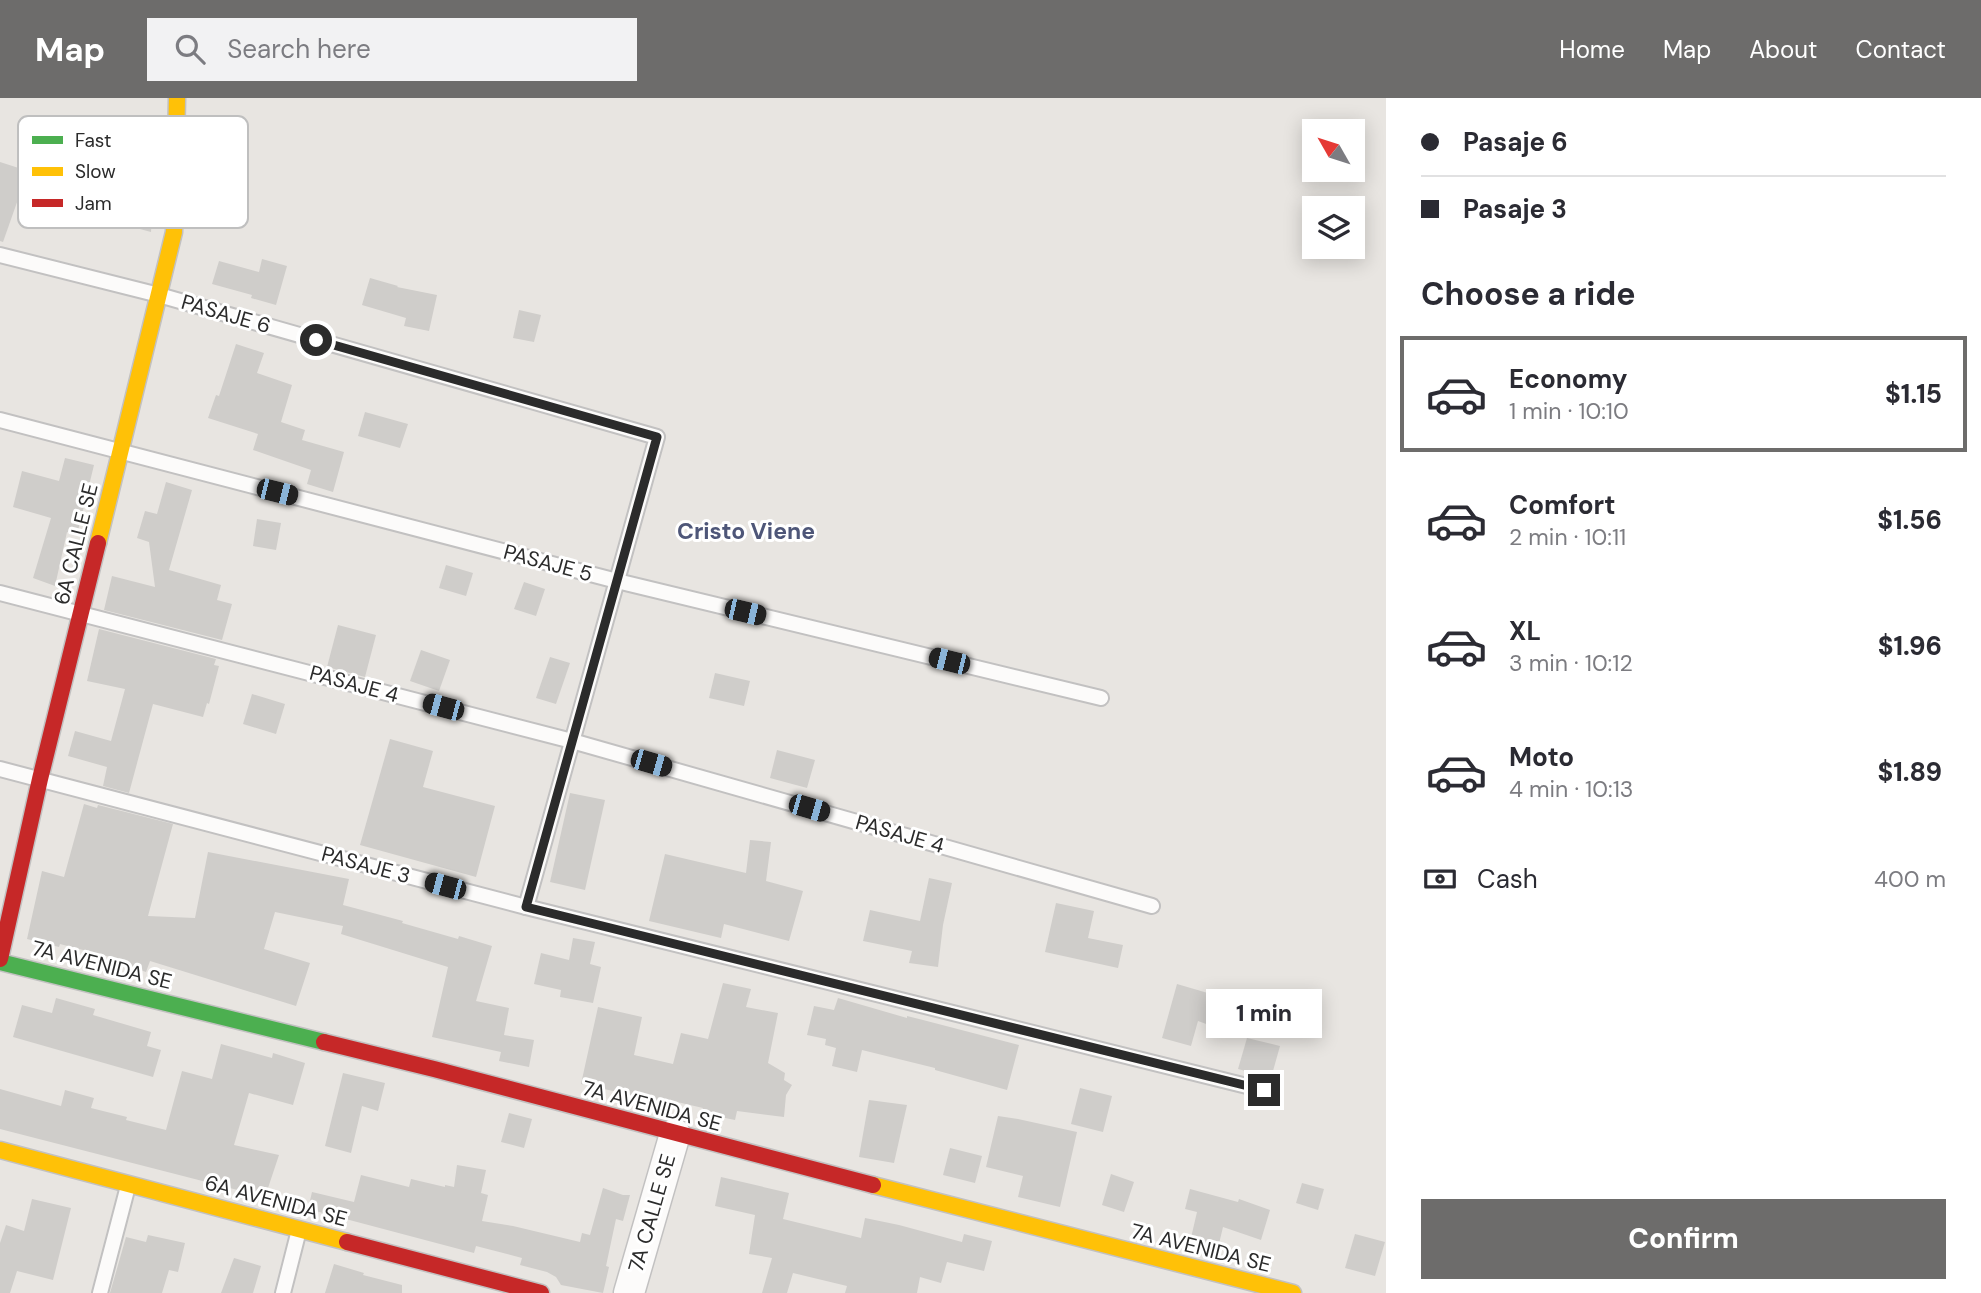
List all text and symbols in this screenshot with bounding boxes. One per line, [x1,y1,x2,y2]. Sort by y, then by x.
search box [147,18,637,81]
text: Map [35,28,105,71]
icon: search [171,30,209,68]
text: Search here [227,32,371,66]
text: Home [1559,34,1625,65]
text: Map [1663,34,1711,65]
text: About [1749,34,1818,65]
text: Contact [1856,34,1946,65]
legend [18,116,248,228]
north arrow [1302,119,1365,182]
map controls [1302,119,1365,259]
text: Pasaje 6 [1463,125,1568,159]
text: Fast [75,128,111,153]
text: Slow [75,159,116,184]
text: Jam [75,191,112,216]
text: Pasaje 3 [1463,192,1567,226]
button: layers [1302,196,1365,259]
text: Choose a ride [1421,273,1636,315]
street label: PASAJE 6 [178,288,274,340]
route start [300,324,332,356]
text: Economy [1509,362,1627,396]
icon: car [1425,363,1488,426]
text: $1.15 [1885,377,1942,411]
text: 1 min · 10:10 [1509,396,1629,426]
car [255,477,300,507]
street label: 6A CALLE SE [47,480,105,608]
text: Comfort [1509,488,1615,522]
icon: car [1425,489,1488,552]
text: $1.56 [1877,503,1942,537]
district label: Cristo Viene [677,516,815,546]
text: 2 min · 10:11 [1509,522,1626,552]
street label: PASAJE 5 [500,538,596,588]
car [723,597,768,627]
text: XL [1509,614,1541,648]
icon: car [1425,615,1488,678]
text: $1.96 [1878,629,1942,663]
car [927,646,972,676]
text: 3 min · 10:12 [1509,648,1633,678]
street label: PASAJE 4 [306,659,402,709]
car [420,691,467,723]
text: Moto [1509,740,1574,774]
icon: car [1425,741,1488,804]
car [628,747,675,779]
text: $1.89 [1878,755,1942,789]
text: 4 min · 10:13 [1509,774,1633,804]
car [786,792,833,824]
street label: PASAJE 4 [852,808,948,860]
street label: PASAJE 3 [319,840,413,890]
icon: cash [1421,860,1459,898]
text: Cash [1477,862,1538,896]
text: 400 m [1874,864,1946,894]
car [422,870,469,902]
street label: 7A AVENIDA SE [29,934,175,996]
callout: 1 min [1206,988,1322,1038]
text: 1 min [1236,998,1292,1028]
street label: 7A AVENIDA SE [579,1074,725,1138]
route end [1248,1074,1280,1106]
street label: 7A CALLE SE [622,1151,682,1275]
street label: 6A AVENIDA SE [202,1169,350,1233]
button: Confirm [1421,1199,1946,1279]
street label: 7A AVENIDA SE [1128,1217,1274,1279]

